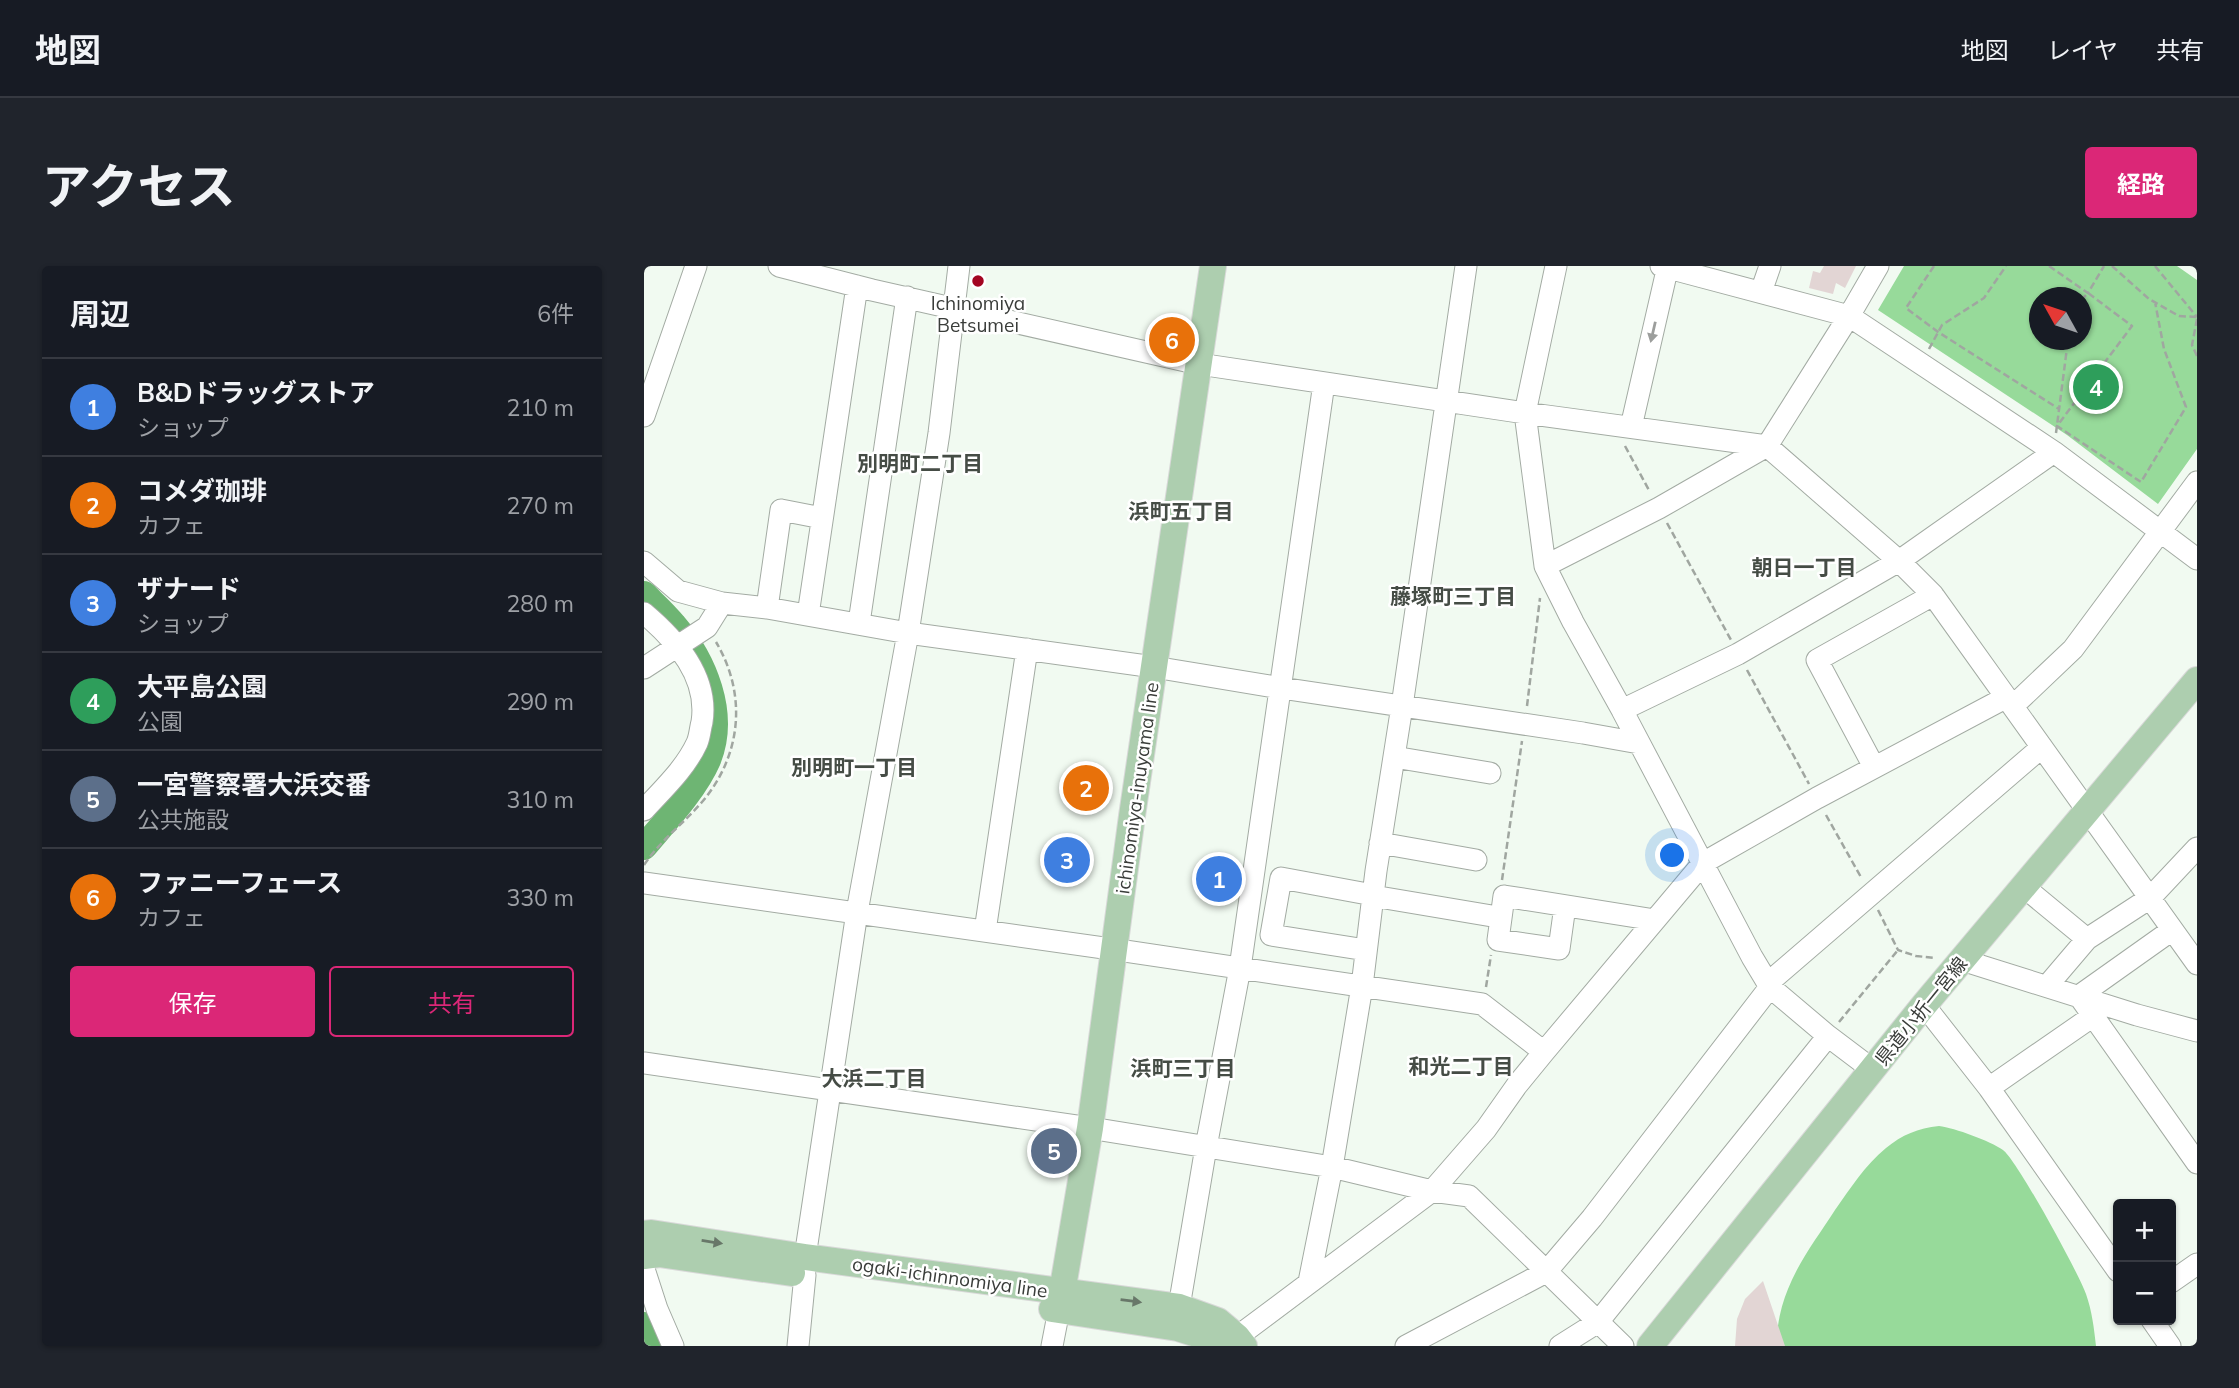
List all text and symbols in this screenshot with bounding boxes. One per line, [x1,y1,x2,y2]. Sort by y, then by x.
text: 地図 [35,29,101,70]
text: 地図 [1961,35,2009,65]
text: レイヤ [2047,35,2118,65]
text: 共有 [2156,35,2204,65]
button: 経路 [2085,147,2197,218]
text: アクセス [42,155,236,216]
marker: Ichinomiya Betsumei [970,273,986,289]
north arrow [2029,287,2092,350]
place label: Ichinomiya Betsumei [931,291,1025,337]
text: 周辺 [70,295,130,333]
text: 6件 [537,299,574,328]
pin: 6 [1149,314,1195,366]
one-way arrow [1647,322,1658,344]
pin: 4 [2073,361,2119,413]
text: B&Dドラッグストア [137,376,375,409]
text: 1 [86,393,100,422]
text: 210 m [506,393,574,422]
text: ショップ [137,413,229,442]
district label: 別明町二丁目 [857,450,983,476]
text: コメダ珈琲 [137,474,267,507]
text: 2 [86,491,100,520]
text: 270 m [506,491,574,520]
district label: 浜町五丁目 [1129,498,1234,524]
text: カフェ [137,511,206,540]
district label: 朝日一丁目 [1752,554,1857,580]
text: ザナード [137,572,241,605]
district label: 藤塚町三丁目 [1390,583,1516,609]
text: 3 [86,589,100,618]
text: 280 m [506,589,574,618]
text: ショップ [137,609,229,638]
text: 大平島公園 [137,670,267,703]
street label: ichinomiya-inuyama line [1110,681,1164,895]
text: 4 [86,687,100,716]
text: 290 m [506,687,574,716]
text: 公園 [137,707,183,736]
district label: 別明町一丁目 [791,754,917,780]
pin: 2 [1063,762,1109,814]
text: 一宮警察署大浜交番 [137,768,371,801]
text: 5 [86,785,100,814]
text: 310 m [506,785,574,814]
text: 公共施設 [137,805,229,834]
pin: 3 [1044,834,1090,886]
your location [1655,838,1689,872]
pin: 1 [1196,853,1242,905]
text: ファニーフェース [137,866,342,899]
text: 6 [86,883,100,912]
text: 330 m [506,883,574,912]
text: カフェ [137,903,206,932]
street label: 県道小折一宮線 [1870,952,1972,1070]
button: 保存 [70,966,315,1037]
button: 共有 [329,966,574,1037]
district label: 和光二丁目 [1409,1053,1514,1079]
district label: 浜町三丁目 [1131,1055,1236,1081]
district label: 大浜二丁目 [822,1065,927,1091]
pin: 5 [1031,1125,1077,1177]
map controls [2113,1199,2176,1325]
button: + [2113,1199,2176,1262]
one-way arrow [701,1237,723,1248]
street label: ogaki-ichinnomiya line [851,1251,1049,1303]
button: − [2113,1262,2176,1325]
one-way arrow [1120,1296,1142,1307]

